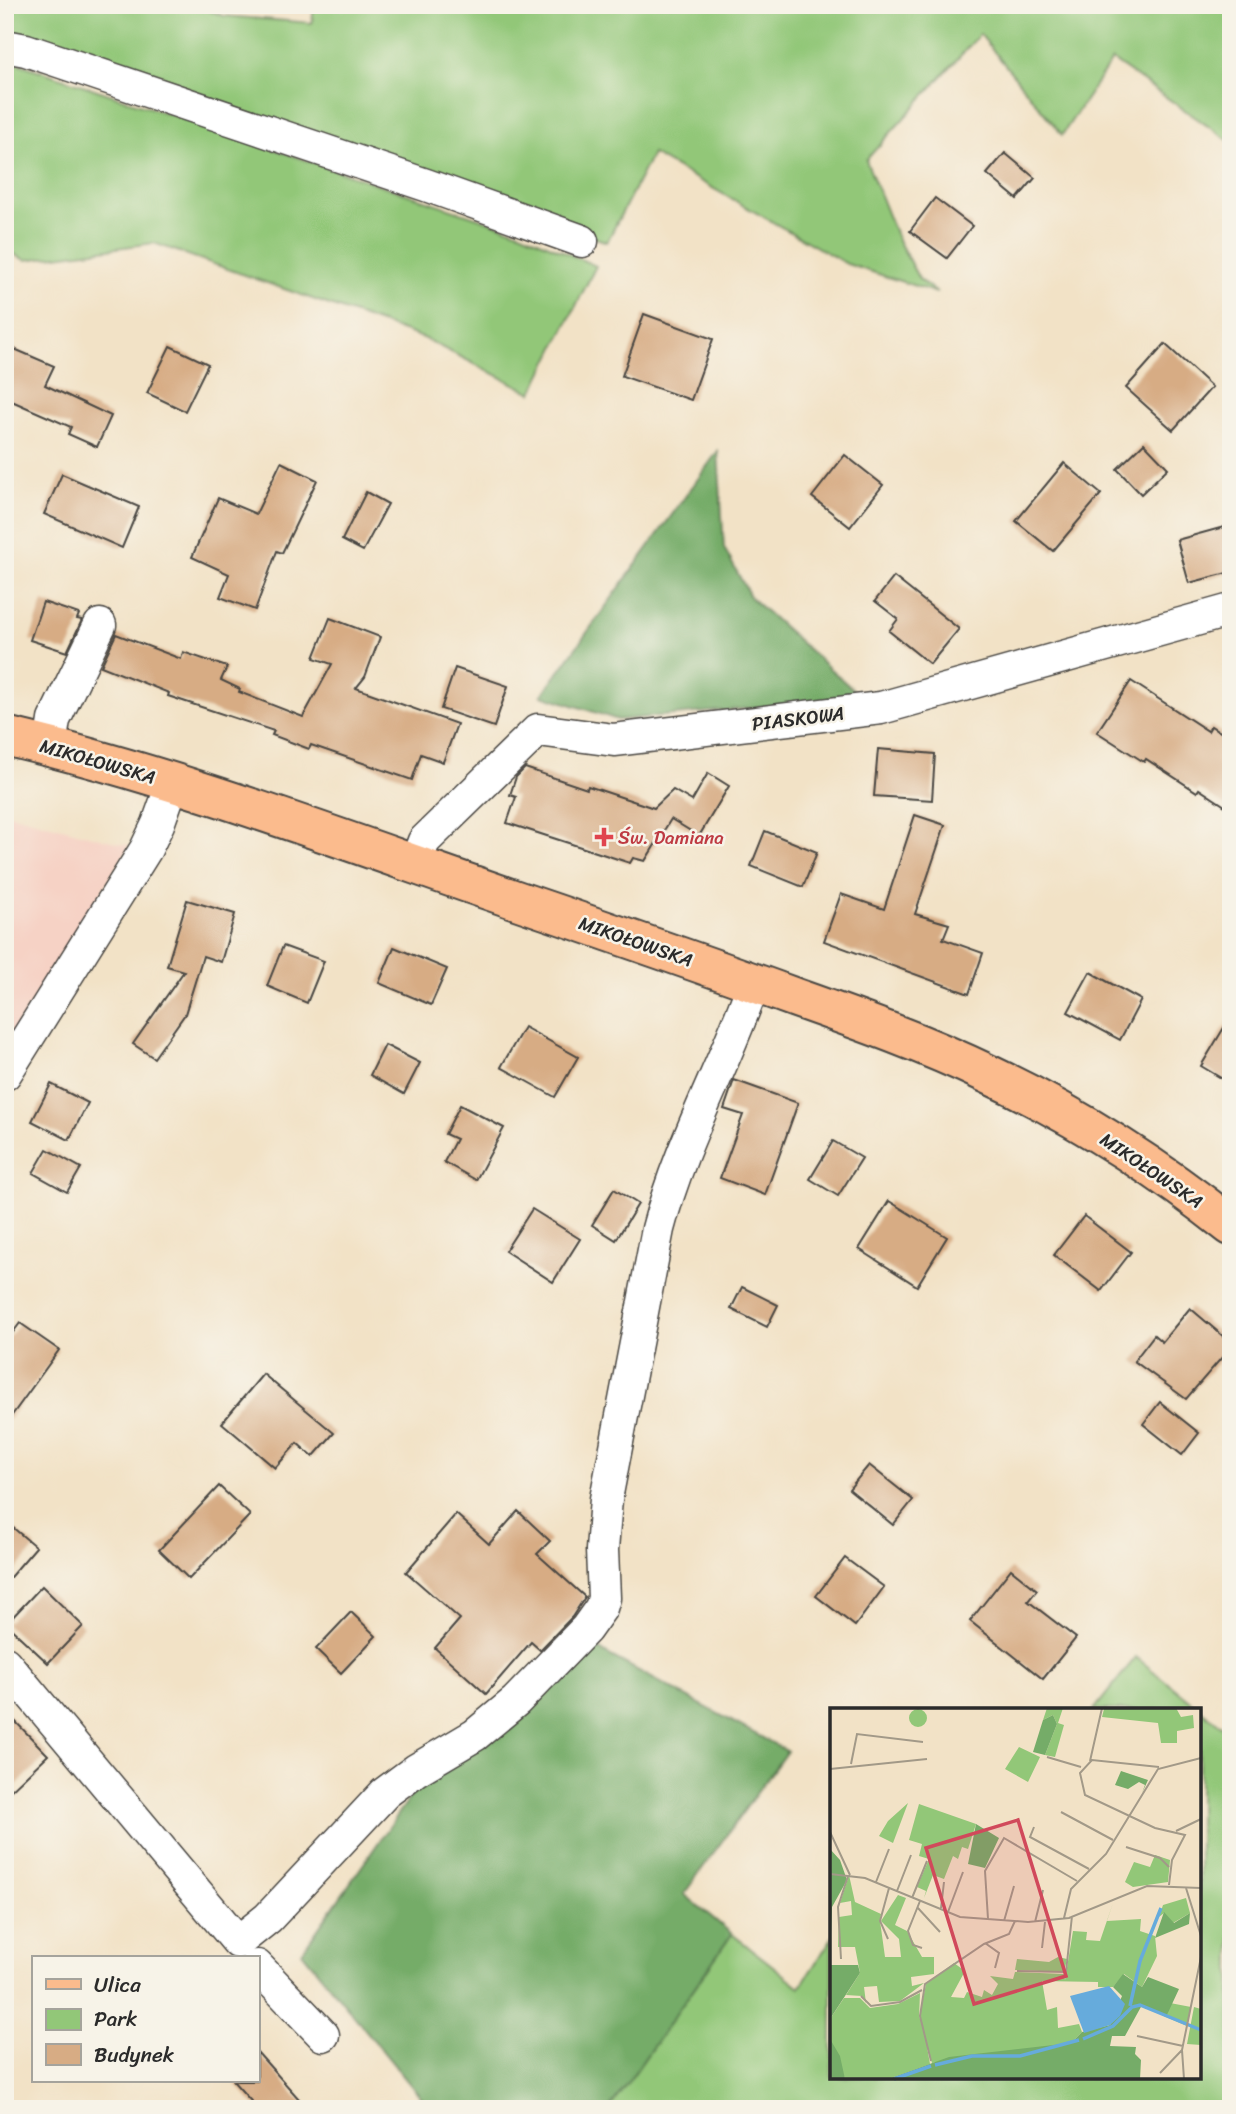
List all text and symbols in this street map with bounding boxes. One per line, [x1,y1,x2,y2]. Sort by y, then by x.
street label: PIASKOWA [750,696,846,741]
street label: MIKOŁOWSKA [36,729,160,794]
place label: Św. Damiana [618,821,724,854]
marker: Św. Damiana [596,829,612,845]
street label: MIKOŁOWSKA [574,906,698,976]
street label: MIKOŁOWSKA [1093,1123,1210,1217]
inset map [830,1708,1201,2079]
legend [32,1956,259,2082]
text: Ulica [94,1966,141,2004]
text: Park [94,2000,137,2038]
text: Budynek [94,2036,175,2074]

